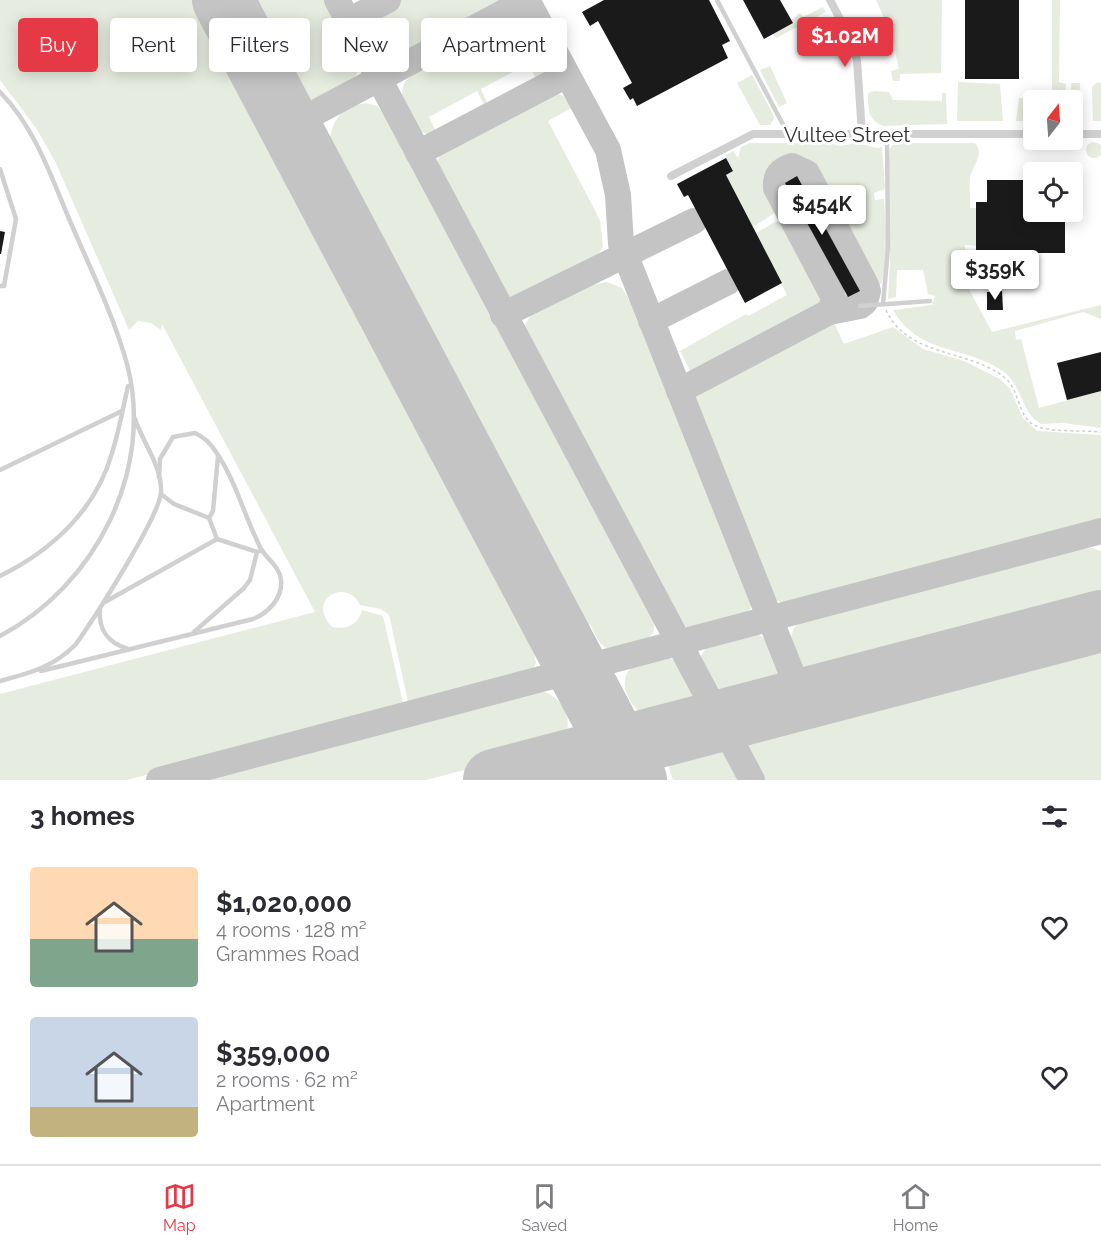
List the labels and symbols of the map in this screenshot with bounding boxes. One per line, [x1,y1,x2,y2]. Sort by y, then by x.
pin: $1.02M [796,17,894,68]
north arrow [1023,90,1083,150]
street label: Vultee Street [784,122,910,147]
pin: $454K [780,185,864,236]
pin: $359K [953,250,1037,301]

